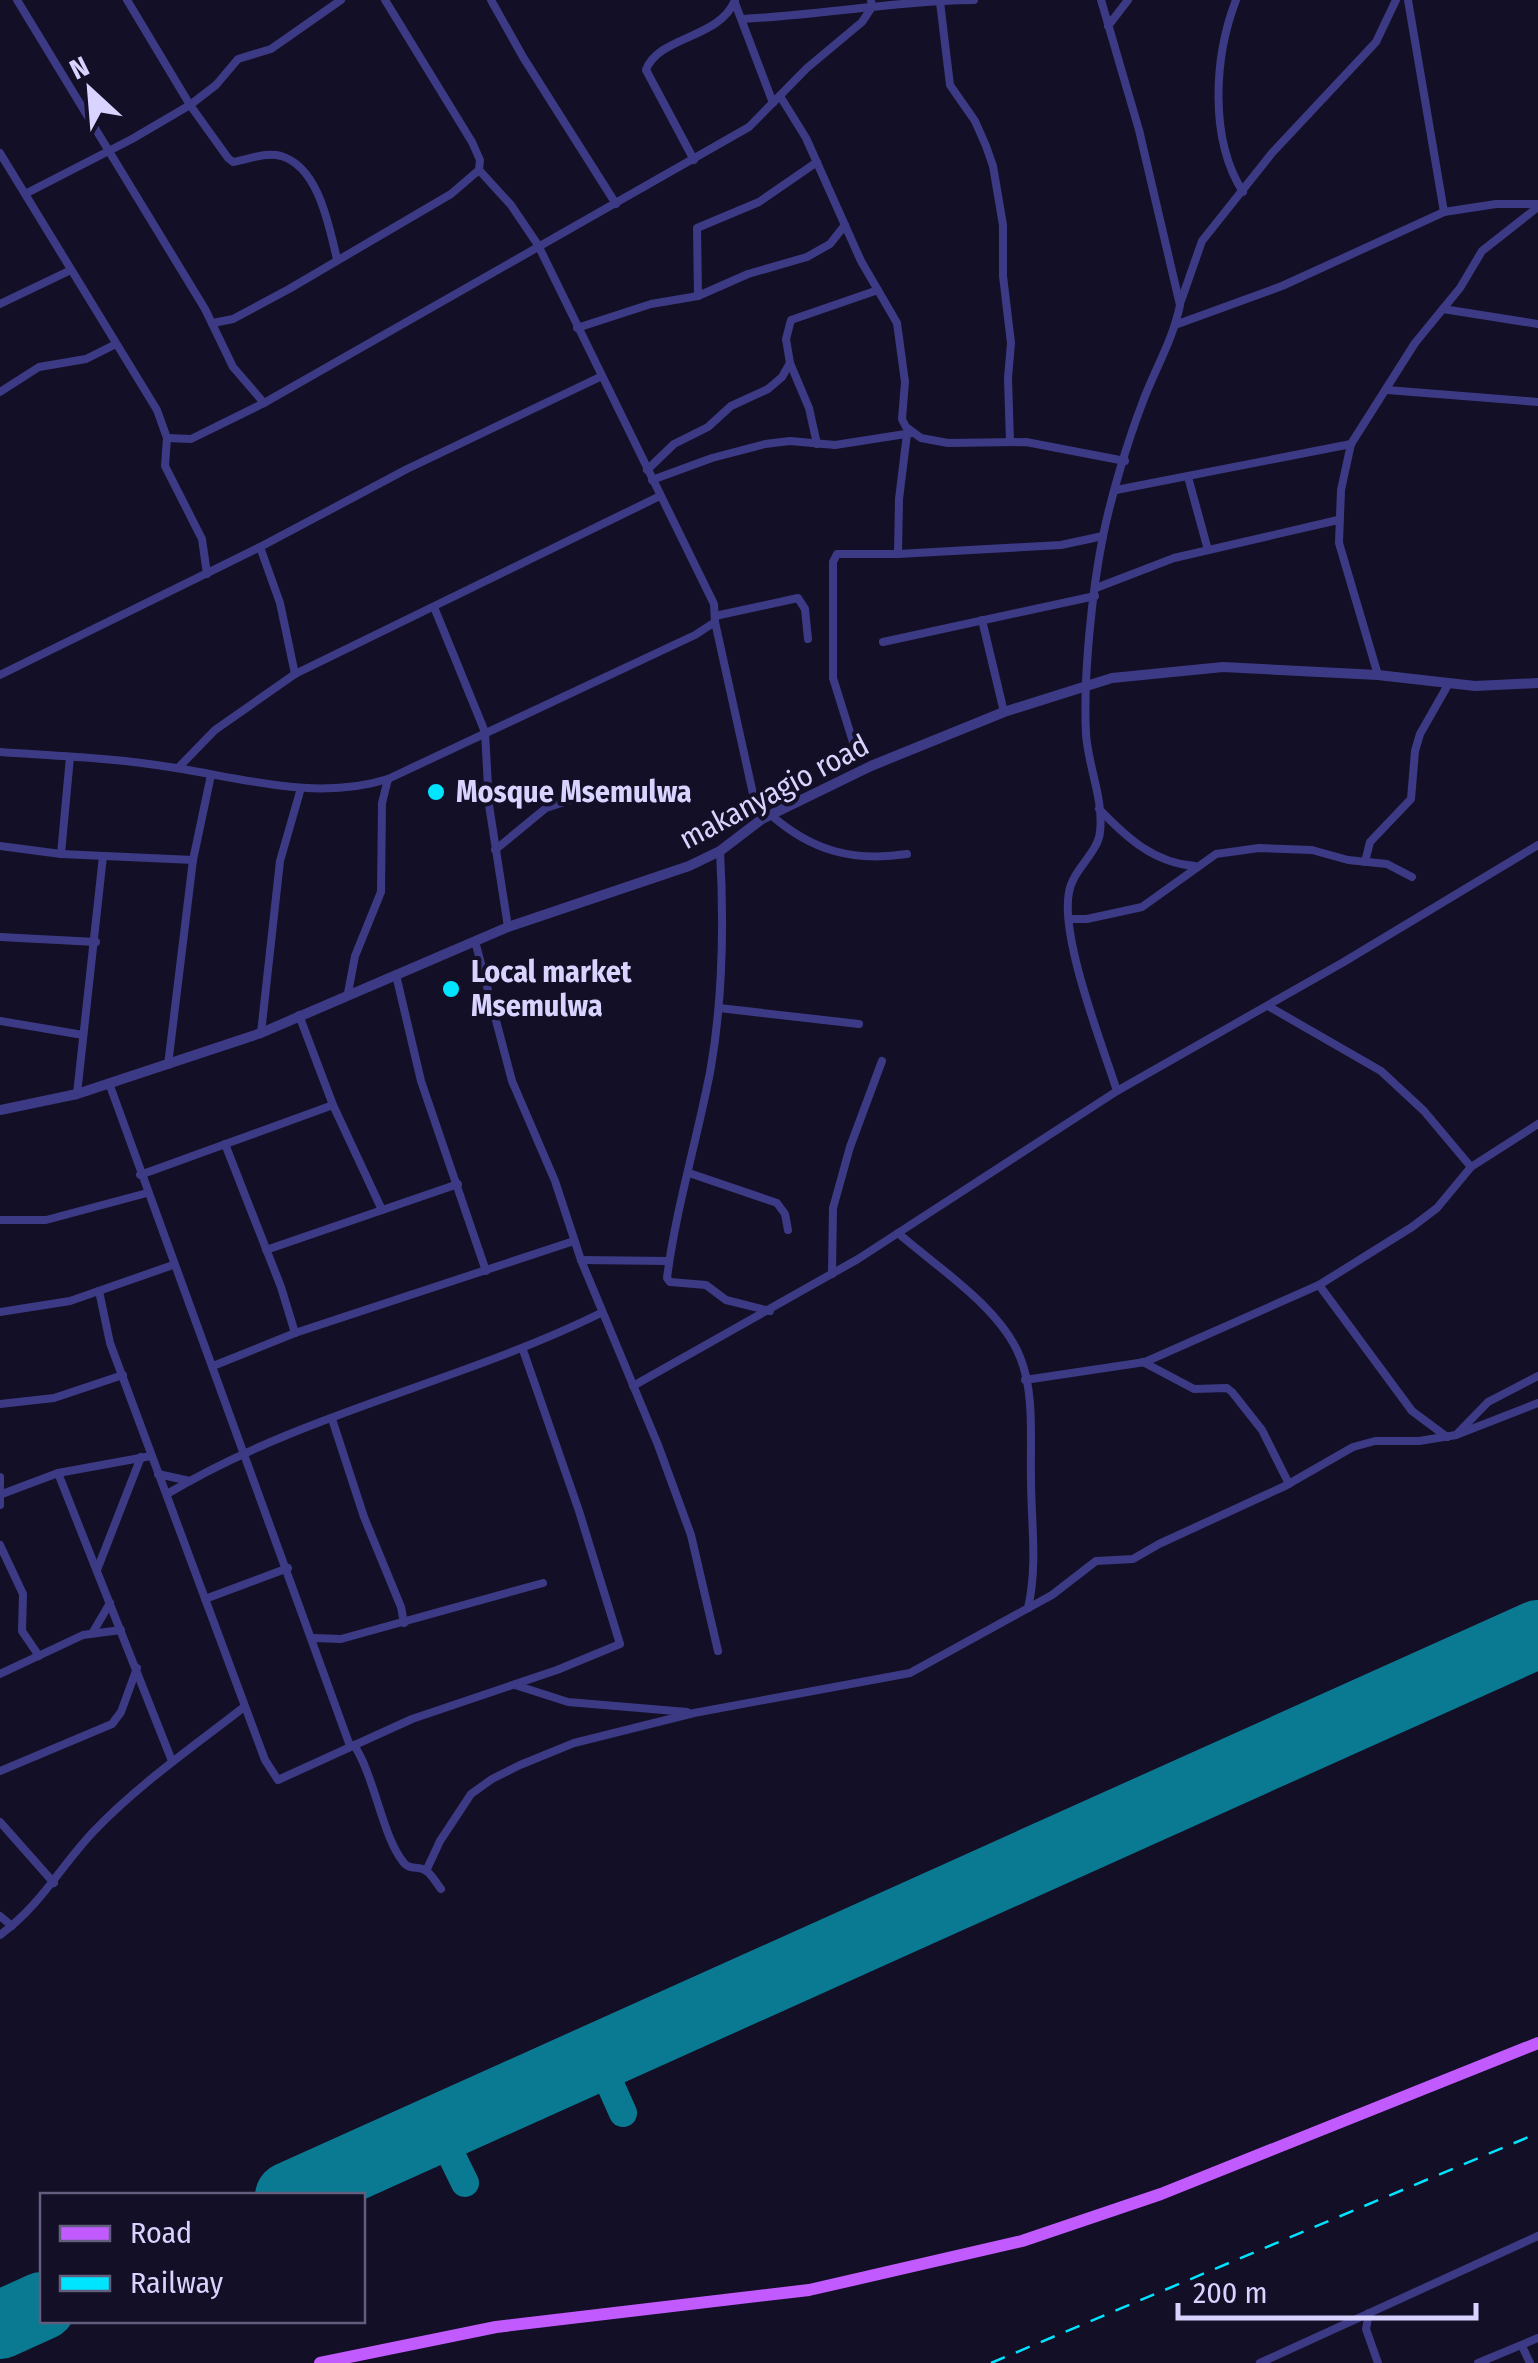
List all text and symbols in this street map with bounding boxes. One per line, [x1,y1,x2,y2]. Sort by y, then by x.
north arrow [40,40,140,140]
text: N [64,49,94,86]
street label: makanyagio road [673,727,875,857]
place label: Mosque Msemulwa [456,774,692,810]
marker: Mosque Msemulwa [425,781,447,803]
place label: Local market Msemulwa [471,954,632,1024]
marker: Local market Msemulwa [440,978,462,1000]
legend [40,2193,365,2323]
text: Road [130,2215,192,2251]
scale bar [1178,2258,1476,2320]
text: Railway [130,2265,224,2301]
text: 200 m [1193,2275,1268,2311]

